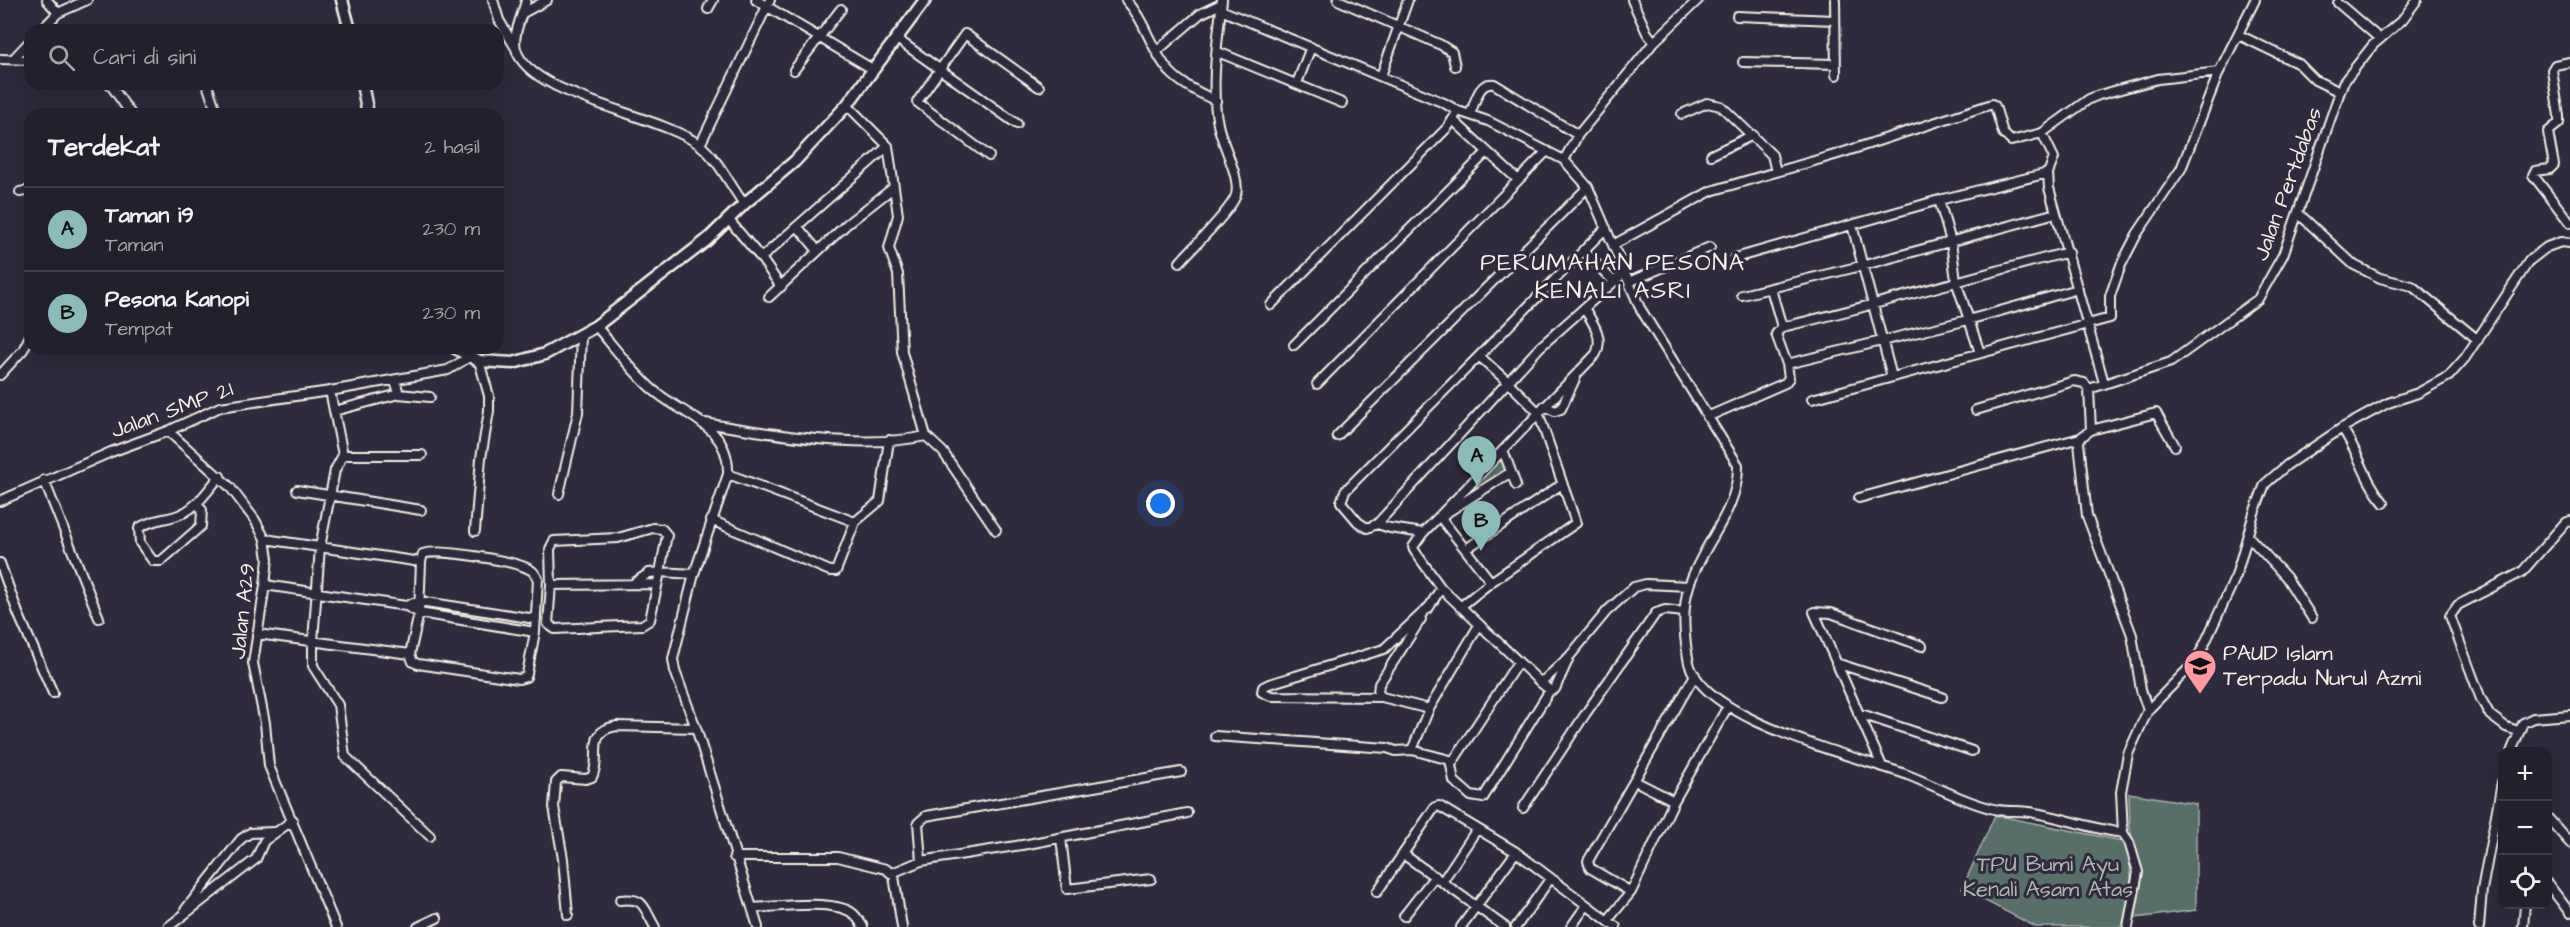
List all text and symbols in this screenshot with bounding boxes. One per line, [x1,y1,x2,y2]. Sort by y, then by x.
search box [24,24,504,90]
icon: search [45,41,78,74]
text: Cari di sini [93,42,196,73]
street label: Jalan Pertdabas [2246,103,2330,265]
text: Terdekat [48,129,160,165]
text: 2 hasil [424,133,480,161]
text: Taman i9 [105,200,194,231]
text: A [61,215,74,243]
text: 230 m [422,215,480,243]
text: Taman [105,231,163,259]
district label: PERUMAHAN PESONA KENALI ASRI [1480,246,1746,308]
text: Pesona Kanopi [105,284,249,315]
text: B [60,299,75,327]
text: 230 m [422,299,480,327]
text: Tempat [105,315,173,343]
street label: Jalan SMP 21 [107,374,238,446]
pin: A [1458,436,1496,486]
your location [1146,489,1175,518]
pin: B [1462,502,1500,551]
street label: Jalan A29 [223,561,263,661]
place label: PAUD Islam Terpadu Nurul Azmi [2223,638,2421,694]
school or university icon: PAUD Islam Terpadu Nurul Azmi [2182,648,2218,695]
map controls [2498,747,2552,909]
button: + [2498,747,2552,801]
button: − [2498,801,2552,855]
park label: TPU Bumi Ayu Kenali Asam Atas [1963,849,2133,905]
button: locate [2498,855,2552,909]

